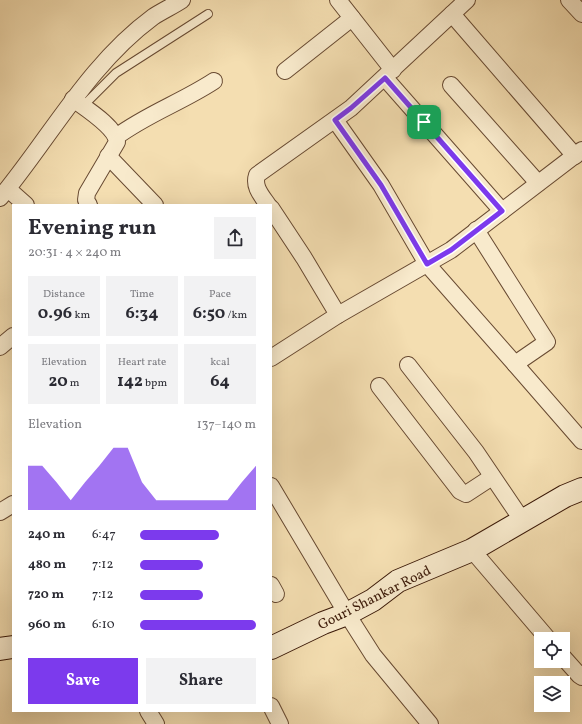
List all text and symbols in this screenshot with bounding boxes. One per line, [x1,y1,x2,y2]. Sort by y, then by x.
pin [407,105,441,139]
icon: arrive [413,111,435,133]
text: Evening run [28,213,157,244]
button: share [214,217,256,259]
text: 20:31 · 4 × 240 m [28,244,121,262]
text: Distance [43,287,85,302]
text: Time [130,287,154,302]
text: Pace [209,287,231,302]
text: 0.96 [38,302,72,325]
text: 6:34 [125,302,159,325]
text: 6:50 [193,302,225,325]
text: km [72,308,90,323]
text: /km [225,308,247,323]
text: Elevation [41,355,87,370]
text: Heart rate [118,355,166,370]
text: kcal [210,355,230,370]
text: 20 [48,370,68,393]
text: 142 [117,370,143,393]
text: 64 [210,370,230,393]
text: m [68,376,80,391]
text: bpm [143,376,167,391]
text: Elevation [28,416,82,434]
text: 137–140 m [197,416,256,434]
text: 240 m [28,526,65,544]
text: 6:47 [92,526,116,544]
text: 480 m [28,556,66,574]
text: 7:12 [92,556,113,574]
street label: Gouri Shankar Road [315,562,435,635]
text: 720 m [28,586,64,604]
text: 7:12 [92,586,113,604]
text: 960 m [28,616,66,634]
text: 6:10 [92,616,115,634]
map controls [534,632,570,712]
button: locate [534,632,570,668]
button: Save [28,658,138,704]
button: Share [146,658,256,704]
button: layers [534,676,570,712]

